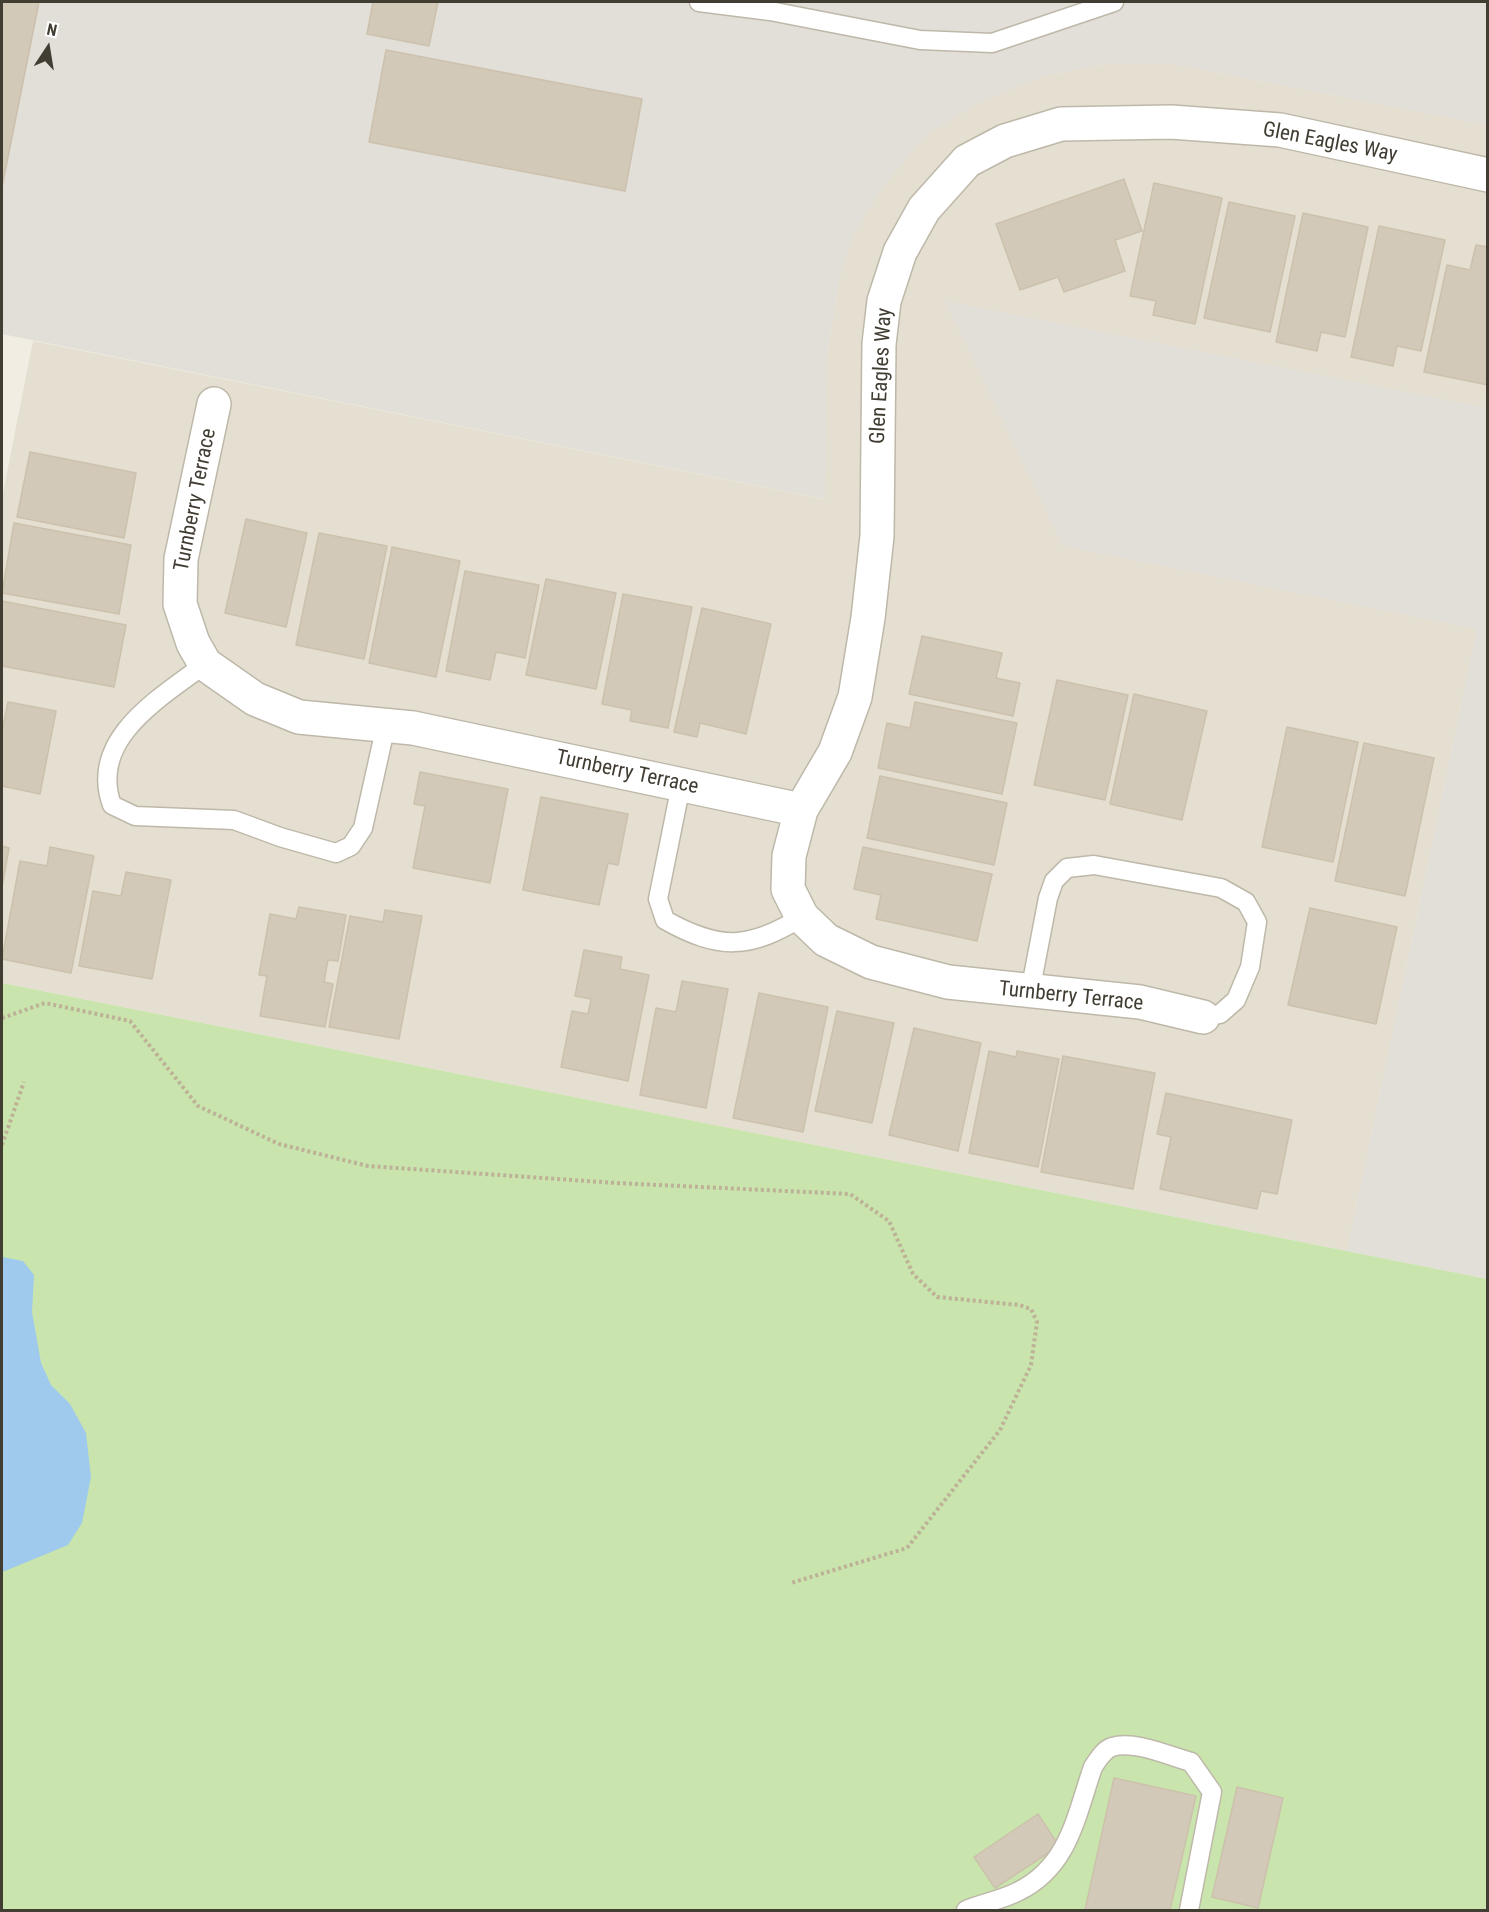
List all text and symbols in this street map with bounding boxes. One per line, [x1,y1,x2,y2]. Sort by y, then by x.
north arrow [18,18,78,78]
text: N [45,20,59,40]
street label: Glen Eagles Way [1261,118,1399,168]
street label: Glen Eagles Way [866,307,898,445]
street label: Turnberry Terrace [170,426,222,574]
street label: Turnberry Terrace [553,746,701,800]
street label: Turnberry Terrace [997,977,1145,1017]

